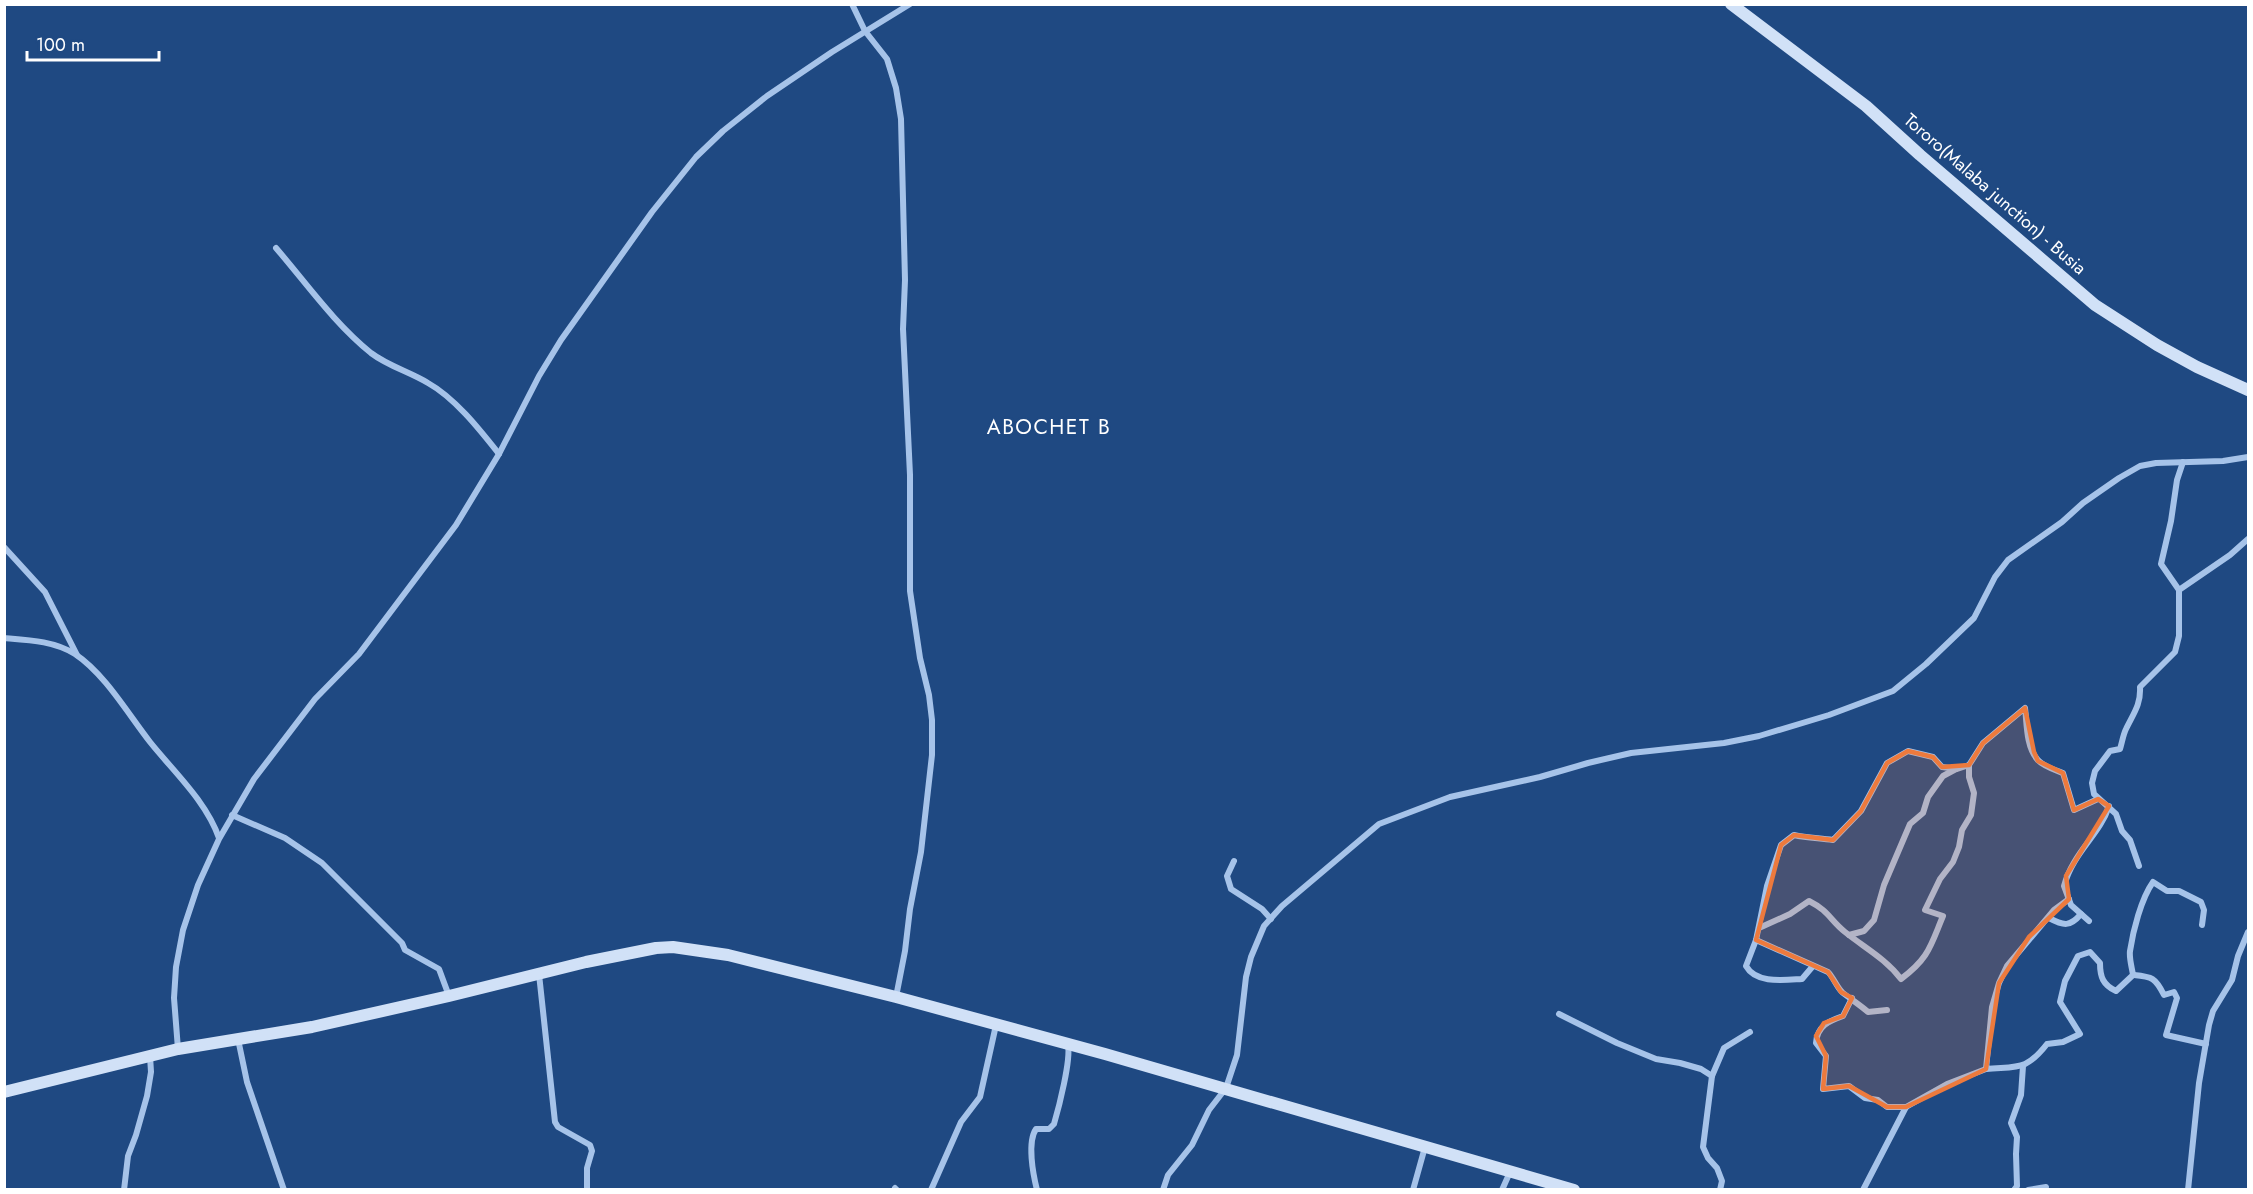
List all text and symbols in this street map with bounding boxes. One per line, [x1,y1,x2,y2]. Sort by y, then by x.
scale bar [27,24,159,62]
text: 100 m [36,32,85,58]
street label: Tororo(Malaba junction) - Busia [1898,107,2092,281]
district label: ABOCHET B [987,412,1111,442]

